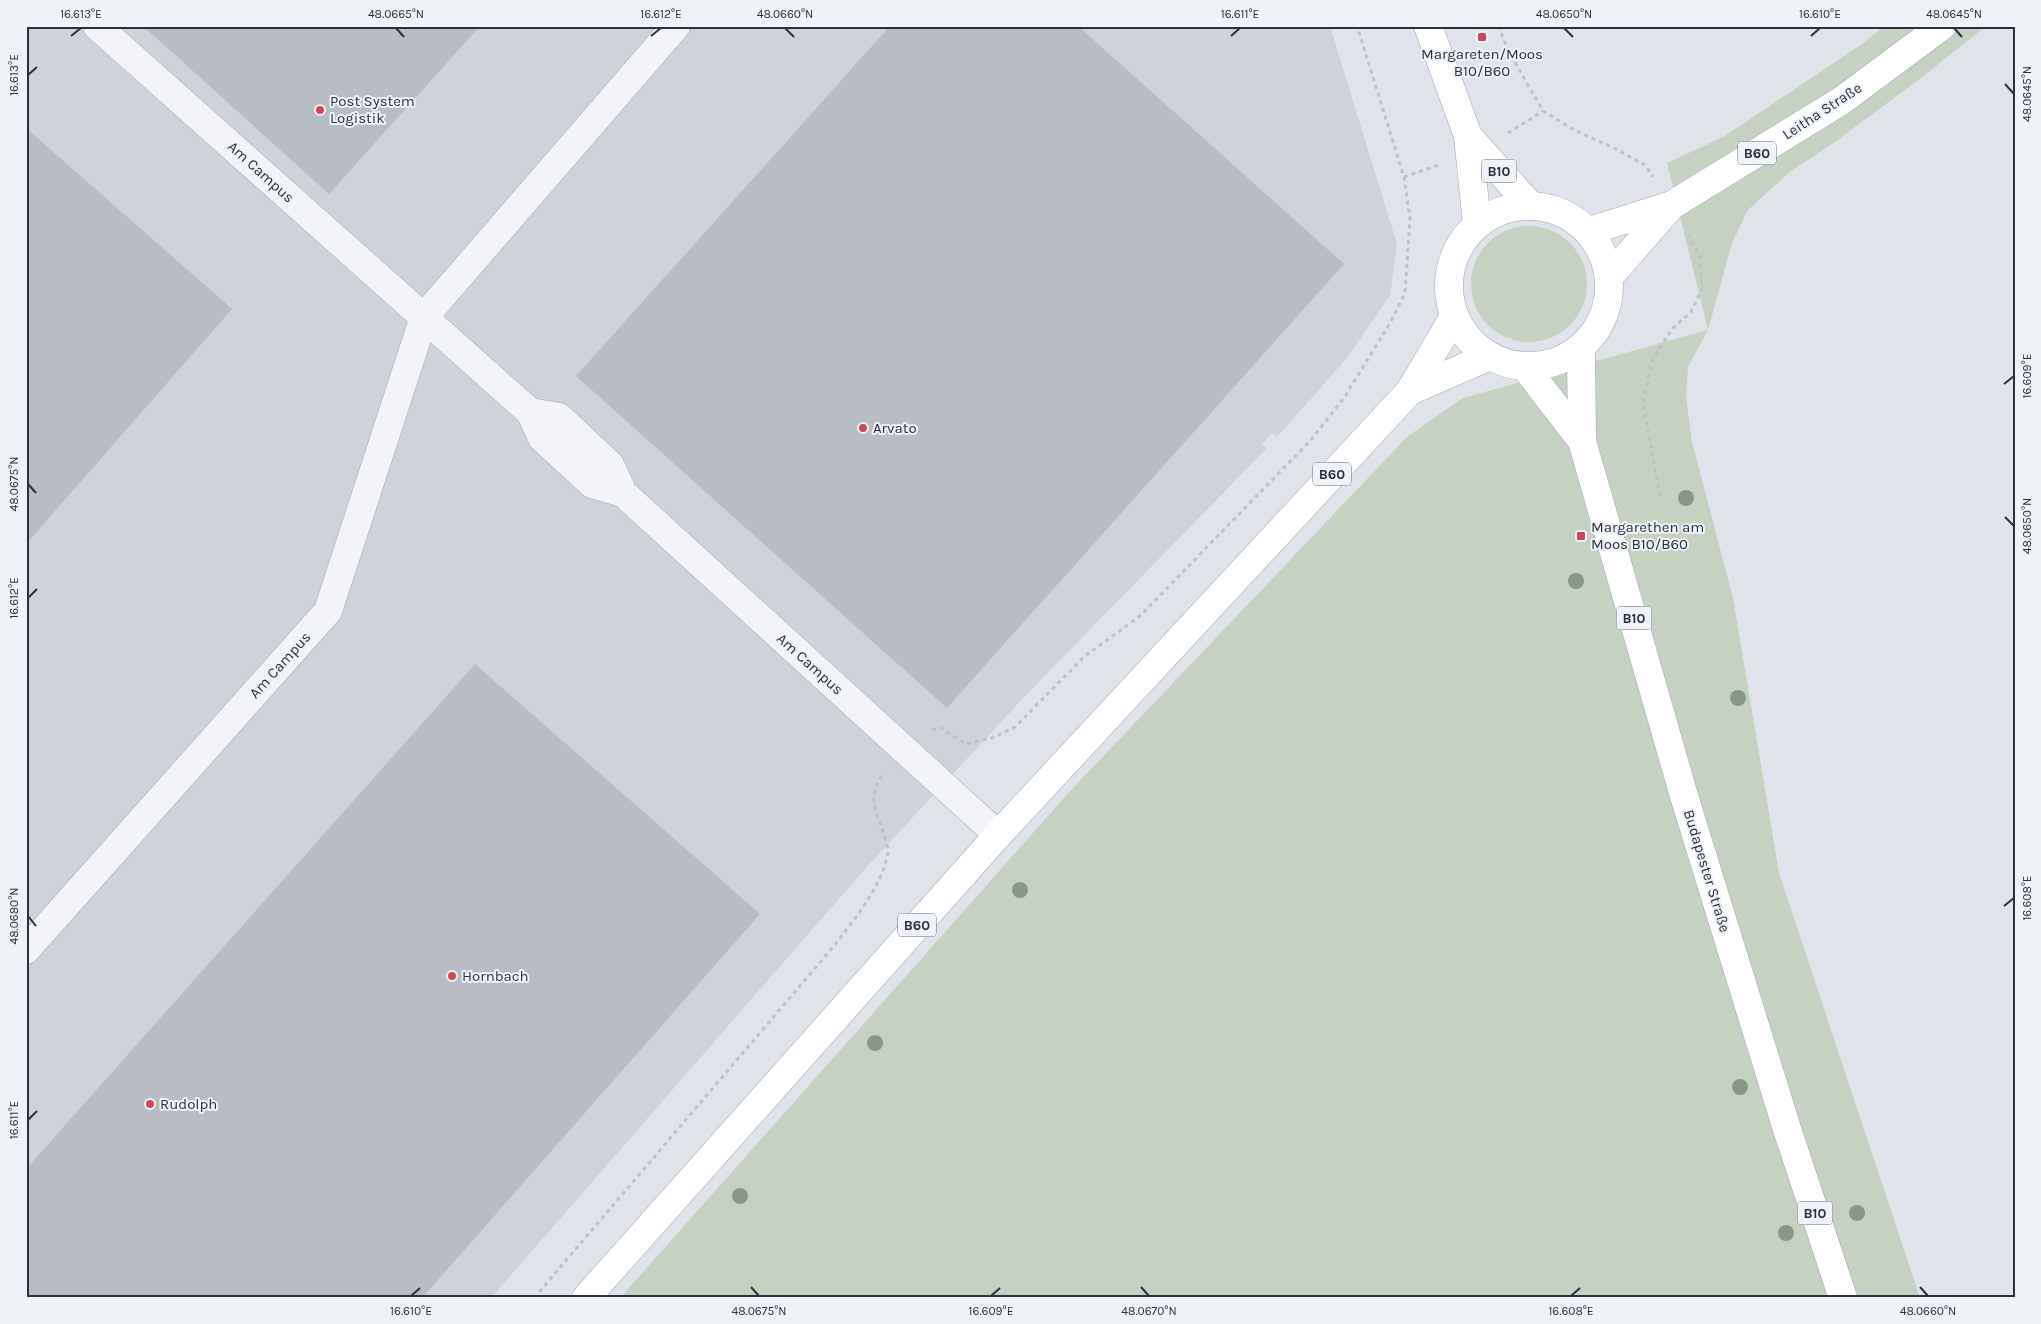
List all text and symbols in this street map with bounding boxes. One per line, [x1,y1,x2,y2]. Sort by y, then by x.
text: 16.613°E [60,7,102,21]
text: 48.0665°N [368,7,424,21]
text: 16.612°E [640,7,682,21]
text: 48.0660°N [757,7,813,21]
text: 16.611°E [1221,7,1259,21]
text: 48.0650°N [1536,7,1592,21]
text: 16.610°E [1799,7,1841,21]
text: 48.0645°N [1926,7,1982,21]
marker: Margareten/Moos B10/B60 [1476,31,1488,43]
place label: Margareten/Moos B10/B60 [1421,45,1543,80]
text: 16.613°E [7,54,21,96]
text: 48.0645°N [2020,66,2034,122]
street label: Leitha Straße [1779,79,1865,143]
place label: Post System Logistik [330,92,415,127]
marker: Post System Logistik [314,104,326,116]
street label: Am Campus [224,137,298,207]
road number: B60 [1738,142,1776,164]
road number: B10 [1482,160,1516,182]
text: 16.609°E [2020,354,2034,398]
place label: Arvato [873,419,917,437]
marker: Arvato [857,422,869,434]
text: 48.0675°N [7,457,21,511]
road number: B60 [1313,462,1351,486]
text: 48.0650°N [2020,498,2034,554]
place label: Margarethen am Moos B10/B60 [1591,518,1704,553]
marker: Margarethen am Moos B10/B60 [1575,530,1587,542]
text: 16.612°E [7,577,21,619]
road number: B10 [1616,606,1652,630]
street label: Am Campus [245,628,315,702]
street label: Am Campus [773,629,847,699]
street label: Budapester Straße [1680,807,1734,935]
text: 16.608°E [2020,875,2034,921]
text: 48.0680°N [7,887,21,945]
road number: B60 [898,914,936,936]
place label: Hornbach [462,967,529,985]
marker: Hornbach [446,970,458,982]
place label: Rudolph [160,1095,217,1113]
marker: Rudolph [144,1098,156,1110]
text: 16.611°E [7,1101,21,1139]
road number: B10 [1798,1202,1832,1224]
text: 16.610°E [390,1304,432,1318]
text: 48.0675°N [732,1304,786,1318]
text: 16.609°E [969,1304,1013,1318]
text: 48.0670°N [1121,1304,1177,1318]
text: 16.608°E [1548,1304,1594,1318]
text: 48.0660°N [1900,1304,1956,1318]

